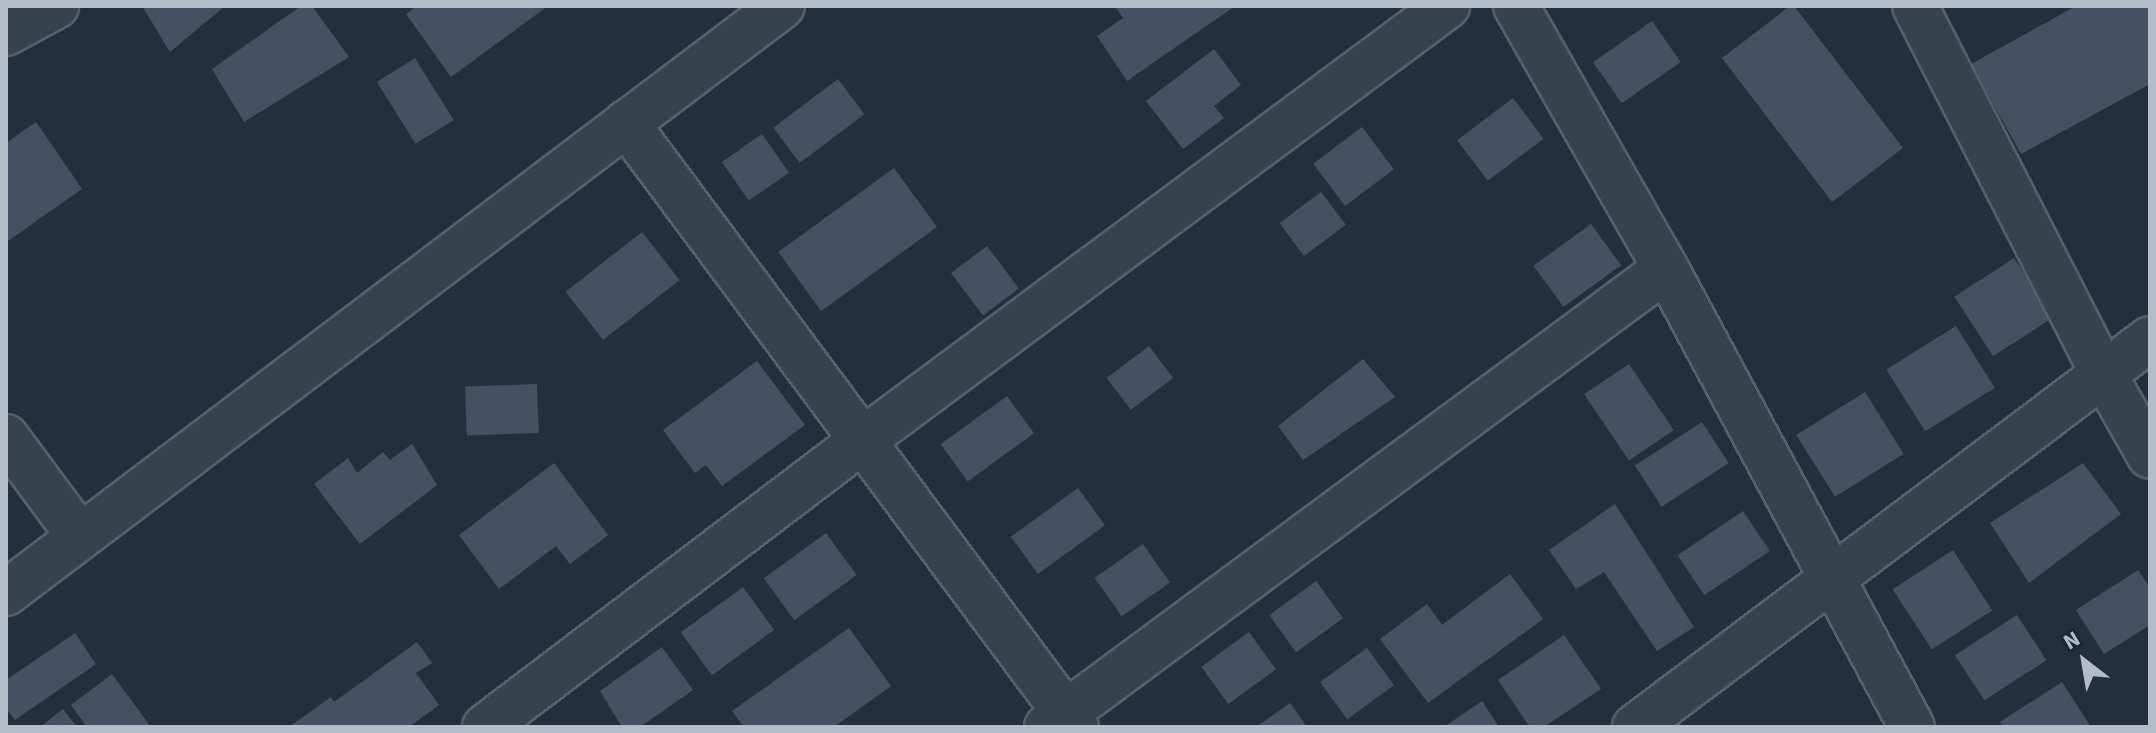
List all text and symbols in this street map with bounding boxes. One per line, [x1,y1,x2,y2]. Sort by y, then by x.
north arrow [2044,621,2124,701]
text: N [2057,623,2086,658]

